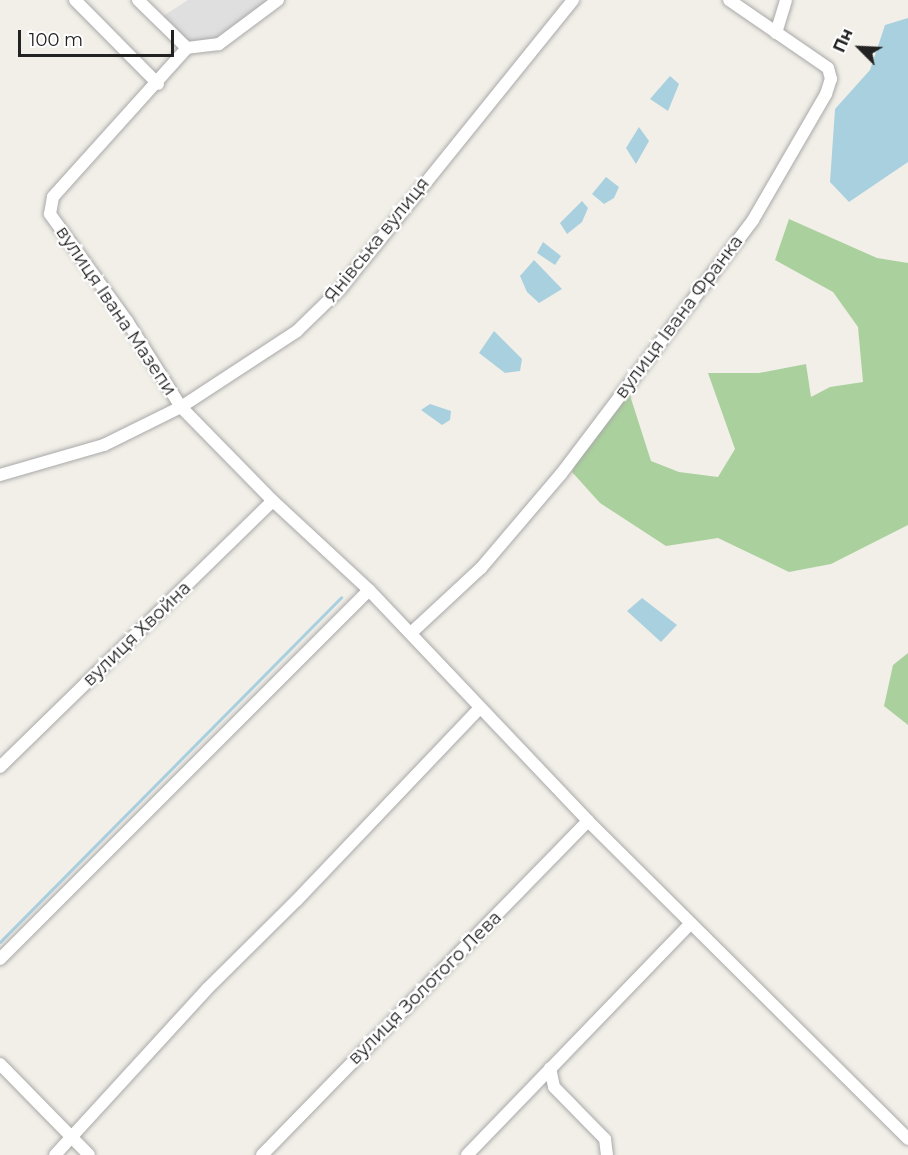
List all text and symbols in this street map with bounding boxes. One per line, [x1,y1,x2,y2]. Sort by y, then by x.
scale bar [21,18,177,56]
north arrow [830,18,890,78]
text: Пн [830,26,857,55]
text: 100 m [29,29,83,51]
street label: Янівська вулиця [320,173,434,307]
street label: вулиця Івана Мазепи [51,222,181,400]
street label: вулиця Івана Франка [611,231,747,403]
street label: вулиця Хвойна [79,577,195,691]
street label: вулиця Золотого Лева [344,907,506,1069]

